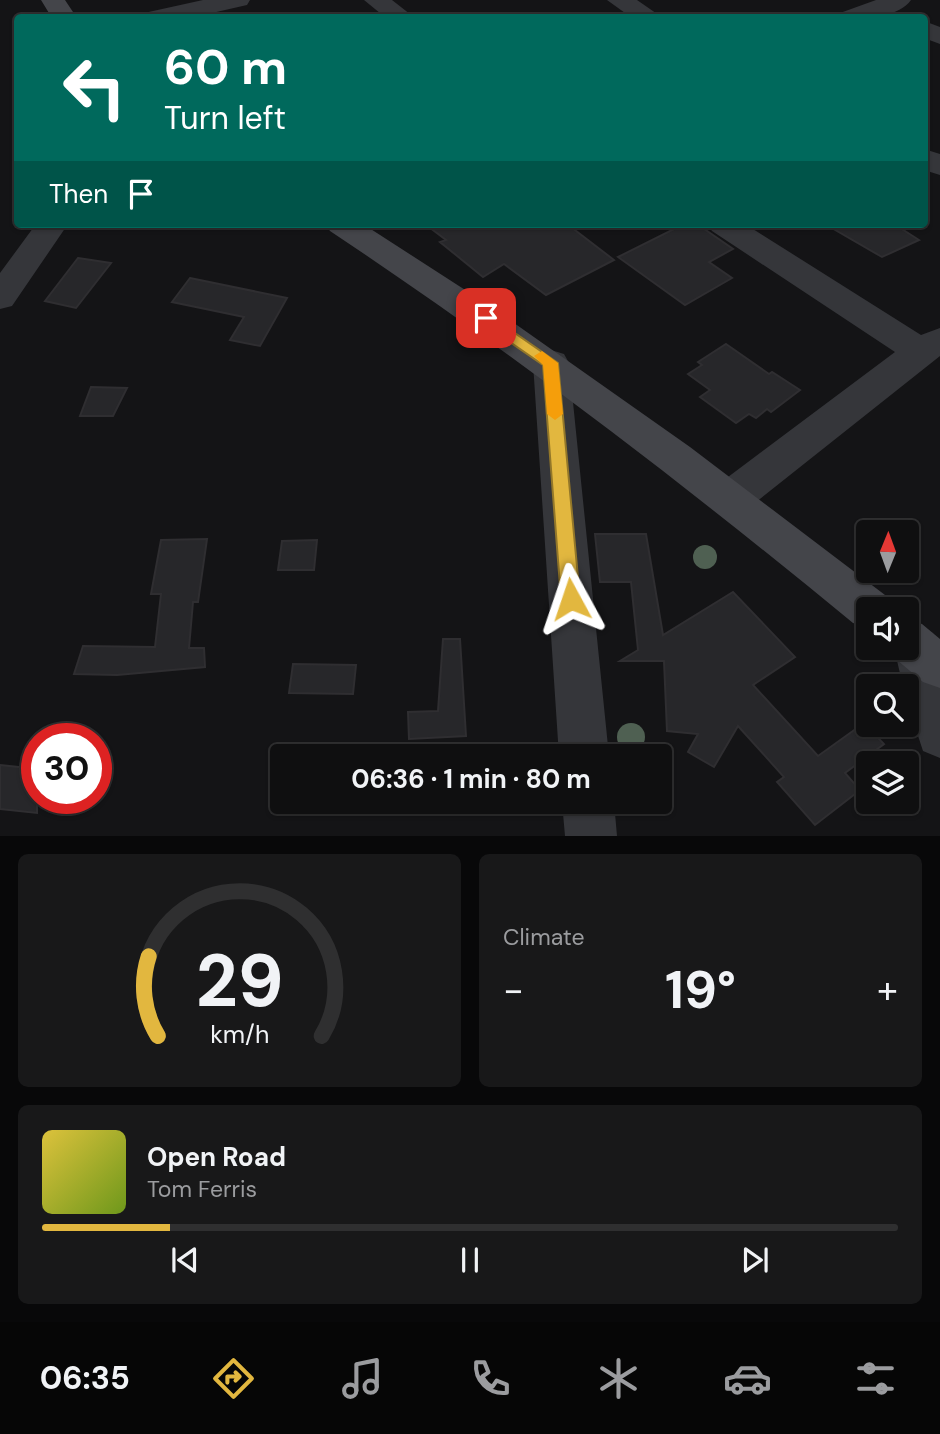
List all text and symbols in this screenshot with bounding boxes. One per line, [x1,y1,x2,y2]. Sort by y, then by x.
text: 60 m [164,35,287,99]
icon: left [49,42,140,133]
text: Turn left [164,97,286,139]
icon: arrive [122,175,160,213]
text: Then [49,177,108,211]
pin [456,288,516,348]
icon: arrive [467,299,505,337]
north arrow [856,520,919,583]
map controls [856,520,919,814]
position arrow [534,562,608,636]
button: sound [856,597,919,660]
button: search [856,674,919,737]
speed limit sign: 30 [21,723,112,814]
button: layers [856,751,919,814]
text: 06:36 · 1 min · 80 m [351,762,591,796]
text: Climate [503,922,585,952]
text: 29 [196,935,283,1030]
text: 19° [665,956,736,1024]
text: − [503,965,524,1015]
text: + [877,965,898,1015]
text: km/h [210,1018,269,1051]
text: Open Road [147,1140,286,1174]
text: Tom Ferris [147,1174,257,1204]
icon: previous [166,1241,204,1279]
icon: pause [451,1241,489,1279]
icon: next [736,1241,774,1279]
icon: directions [209,1354,258,1403]
icon: music [338,1354,387,1403]
icon: phone [466,1354,515,1403]
icon: climate [594,1354,643,1403]
icon: car [723,1354,772,1403]
icon: filters [851,1354,900,1403]
text: 06:35 [40,1357,130,1399]

